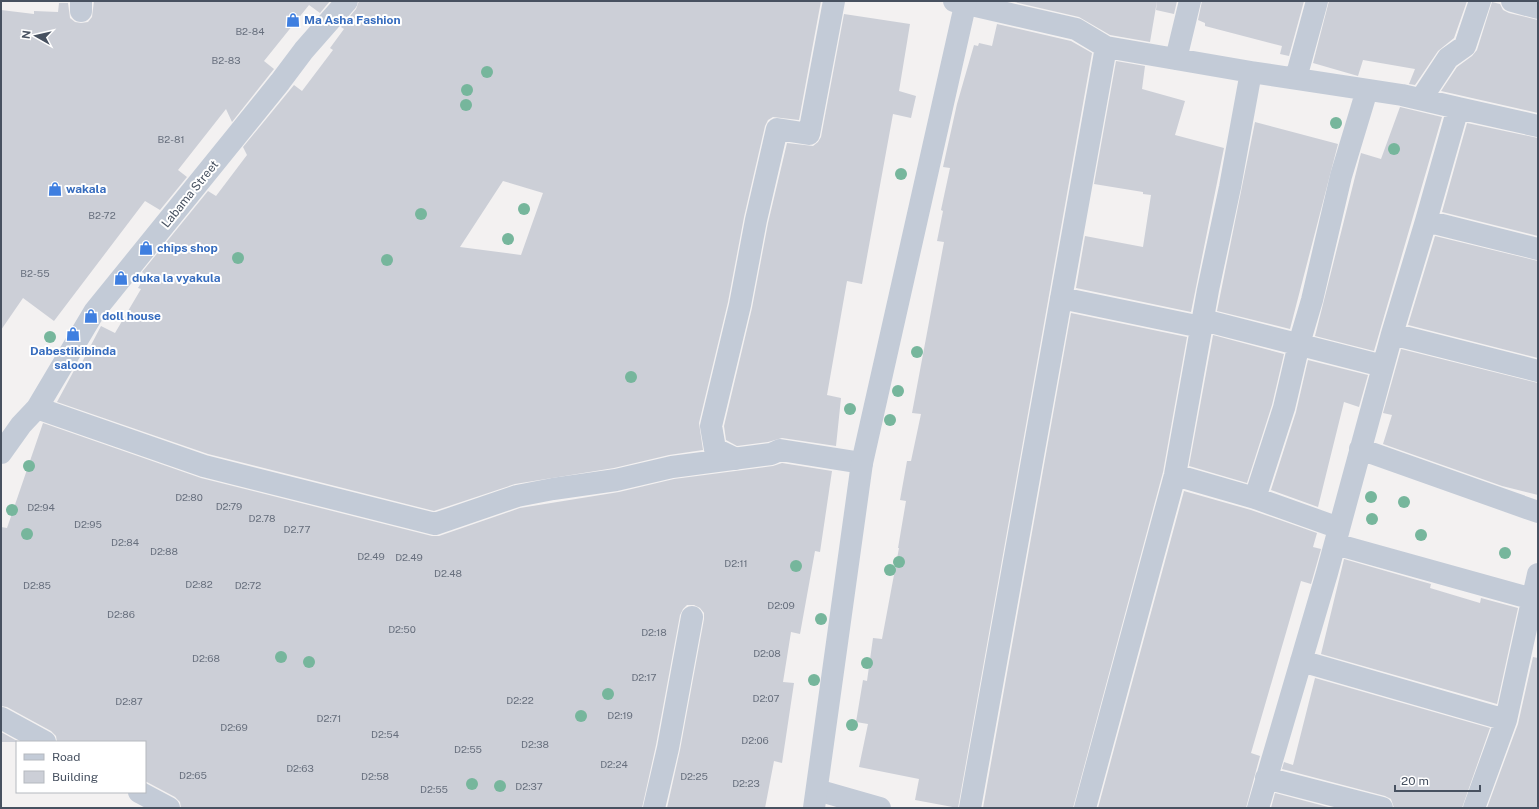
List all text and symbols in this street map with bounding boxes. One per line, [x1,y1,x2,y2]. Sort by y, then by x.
shop icon: Ma Asha Fashion [285,12,301,28]
place label: Ma Asha Fashion [304,13,401,27]
north arrow [16,16,56,56]
house number: B2-84 [235,25,265,37]
text: N [20,30,33,40]
house number: B2-83 [211,54,241,66]
house number: B2-81 [158,133,185,145]
street label: Labama Street [159,157,221,230]
shop icon: wakala [47,181,63,197]
place label: wakala [66,182,106,196]
house number: B2-72 [88,209,116,221]
shop icon: chips shop [138,240,154,256]
place label: chips shop [157,241,218,255]
house number: B2-55 [20,267,50,279]
shop icon: duka la vyakula [113,270,129,286]
place label: duka la vyakula [132,271,221,285]
shop icon: doll house [83,308,99,324]
place label: doll house [102,309,161,323]
shop icon: Dabestikibinda saloon [65,326,81,342]
place label: Dabestikibinda saloon [30,344,116,372]
house number: D2:80 [175,491,203,503]
house number: D2:79 [216,500,242,512]
house number: D2:94 [27,501,55,513]
house number: D2.78 [249,512,275,524]
house number: D2:95 [74,518,102,530]
house number: D2.77 [284,523,310,535]
house number: D2:84 [111,536,139,548]
house number: D2:88 [150,545,178,557]
house number: D2.49 [357,550,385,562]
house number: D2.49 [395,551,423,563]
house number: D2:11 [724,557,748,569]
house number: D2.48 [434,567,462,579]
house number: D2:82 [185,578,213,590]
house number: D2:85 [23,579,51,591]
house number: D2:72 [235,579,261,591]
house number: D2:09 [767,599,795,611]
house number: D2:86 [107,608,135,620]
house number: D2:50 [388,623,416,635]
house number: D2:18 [641,626,667,638]
house number: D2:08 [753,647,781,659]
house number: D2:68 [192,652,220,664]
house number: D2:17 [631,671,657,683]
house number: D2:07 [752,692,780,704]
house number: D2:22 [506,694,534,706]
house number: D2:87 [115,695,143,707]
house number: D2:19 [607,709,633,721]
house number: D2:71 [317,712,341,724]
house number: D2:69 [220,721,248,733]
house number: D2:54 [371,728,399,740]
house number: D2:06 [741,734,769,746]
house number: D2:38 [521,738,549,750]
legend [16,741,146,793]
house number: D2:55 [454,743,482,755]
text: Road [52,750,80,764]
house number: D2:24 [600,758,628,770]
house number: D2:63 [286,762,314,774]
scale bar [1395,767,1480,793]
house number: D2:65 [179,769,207,781]
text: Building [52,770,98,784]
house number: D2:58 [361,770,389,782]
house number: D2:25 [680,770,708,782]
text: 20 m [1401,774,1429,788]
house number: D2:23 [732,777,760,789]
house number: D2:37 [515,780,543,792]
house number: D2:55 [420,783,448,795]

